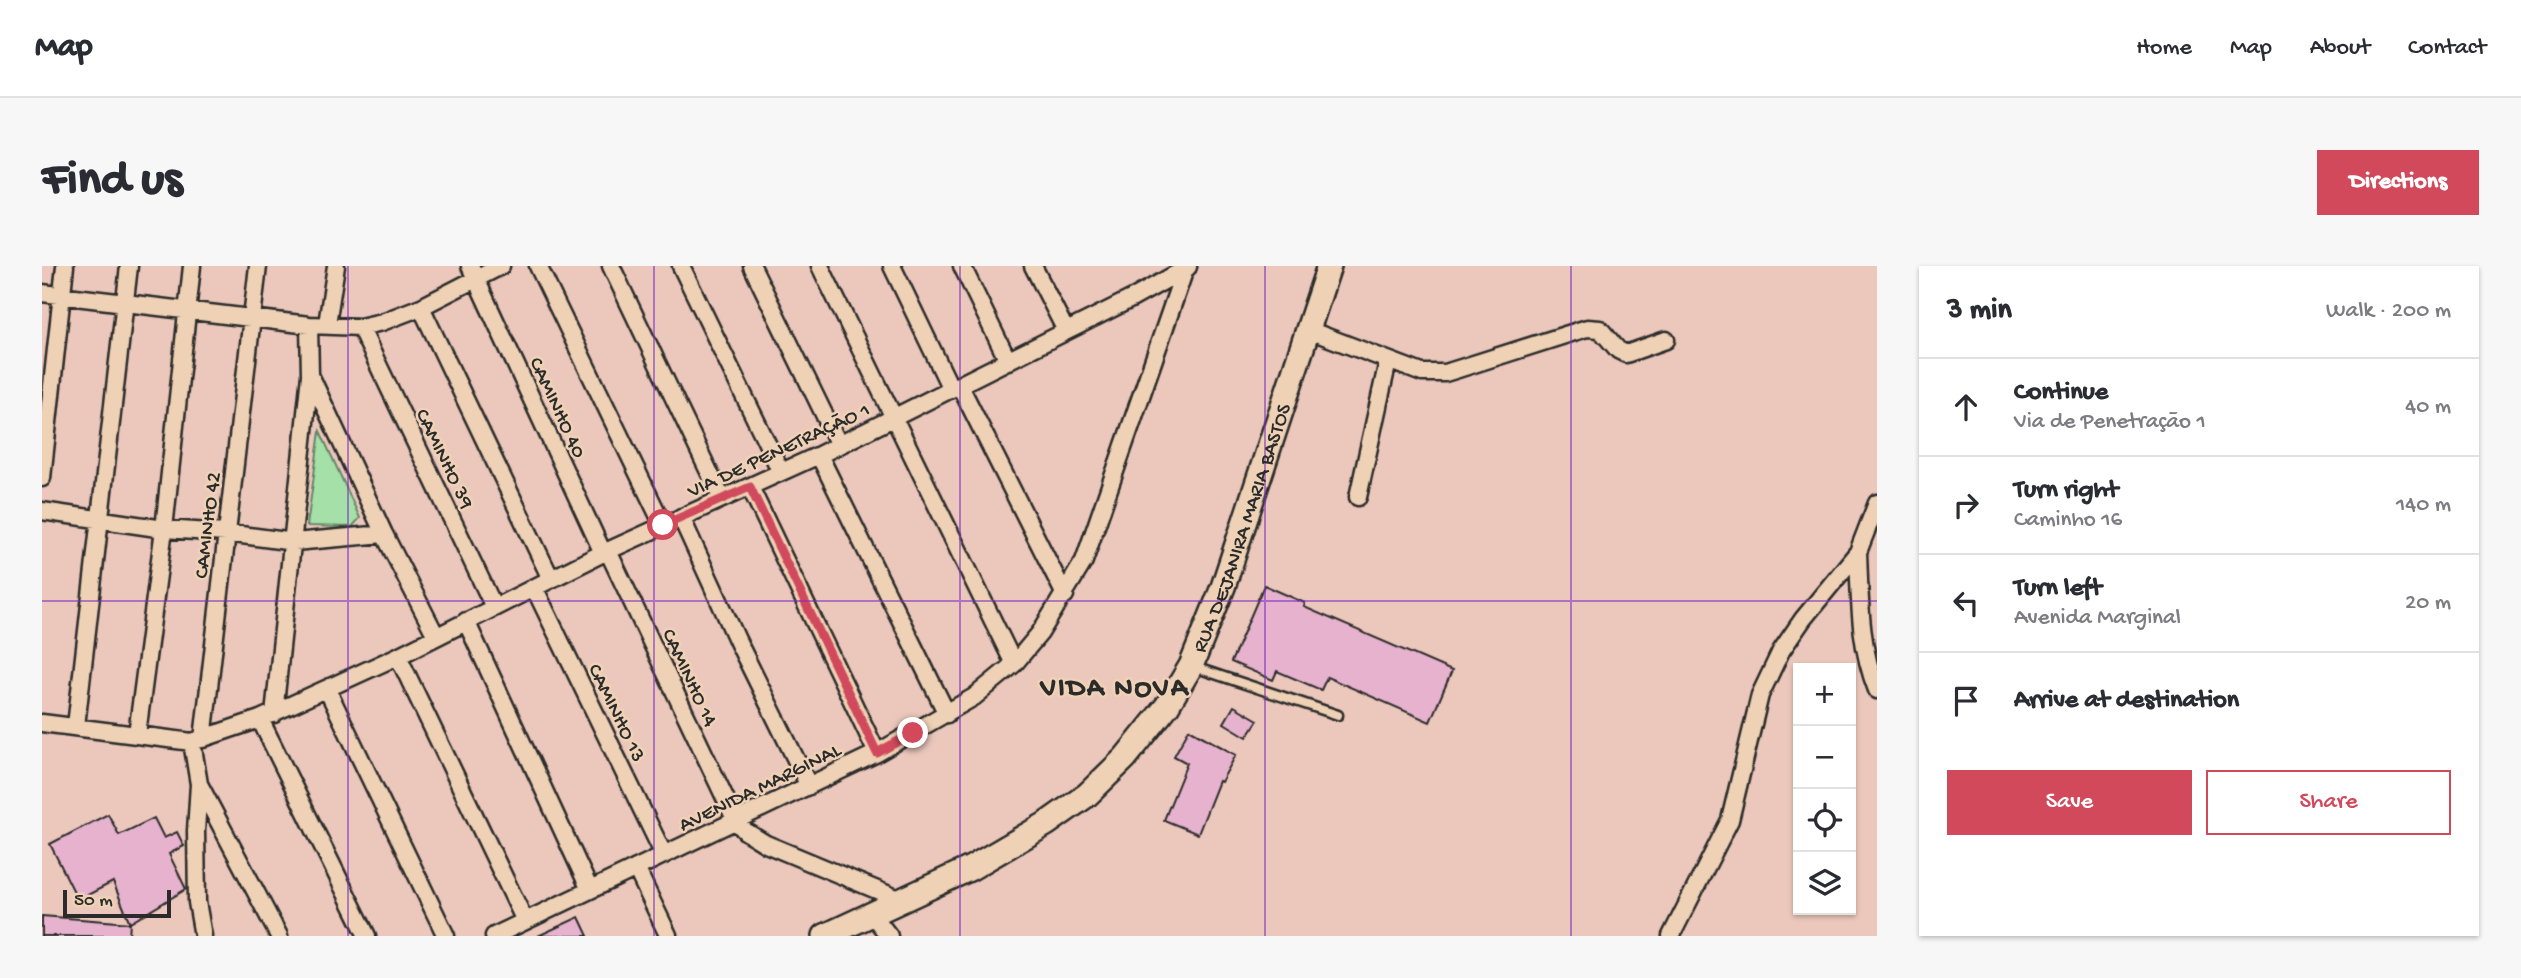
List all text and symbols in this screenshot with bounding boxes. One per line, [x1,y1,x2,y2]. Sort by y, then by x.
text: Map [35,29,92,67]
text: Home [2136,34,2192,63]
text: Map [2230,34,2272,63]
text: About [2310,34,2370,63]
text: Contact [2408,34,2486,63]
button: Directions [2317,150,2479,215]
text: Find us [42,153,182,211]
text: 3 min [1947,294,2012,329]
text: Walk · 200 m [2326,298,2451,325]
street label: CAMINHO 40 [522,354,590,463]
text: Continue [2014,378,2108,409]
icon: ahead [1947,388,1985,426]
text: 40 m [2405,394,2451,421]
street label: VIA DE PENETRAÇÃO 1 [683,399,875,506]
street label: RUA DEJANIRA MARIA BASTOS [1189,401,1299,657]
street label: CAMINHO 39 [408,405,478,514]
text: Via de Penetração 1 [2014,409,2206,436]
street label: CAMINHO 42 [191,471,228,580]
text: Turn right [2014,476,2118,507]
icon: right [1947,486,1985,524]
text: 140 m [2396,492,2451,519]
text: Caminho 16 [2014,507,2122,534]
route start [647,509,678,540]
text: Turn left [2014,574,2102,605]
icon: left [1947,584,1985,622]
text: 20 m [2405,590,2451,617]
text: Avenida Marginal [2014,605,2181,632]
street label: CAMINHO 14 [654,626,721,731]
street label: CAMINHO 13 [580,660,649,767]
map controls [1793,663,1856,915]
button: + [1793,663,1856,726]
district label: VIDA NOVA [1039,673,1190,706]
icon: arrive [1947,682,1985,720]
text: Arrive at destination [2014,686,2239,717]
route end [897,717,928,748]
button: − [1793,726,1856,789]
street label: AVENIDA MARGINAL [676,739,847,839]
button: Save [1947,770,2192,835]
button: Share [2206,770,2451,835]
button: locate [1793,789,1856,852]
button: layers [1793,852,1856,915]
scale bar [63,887,172,919]
text: 50 m [74,890,113,913]

